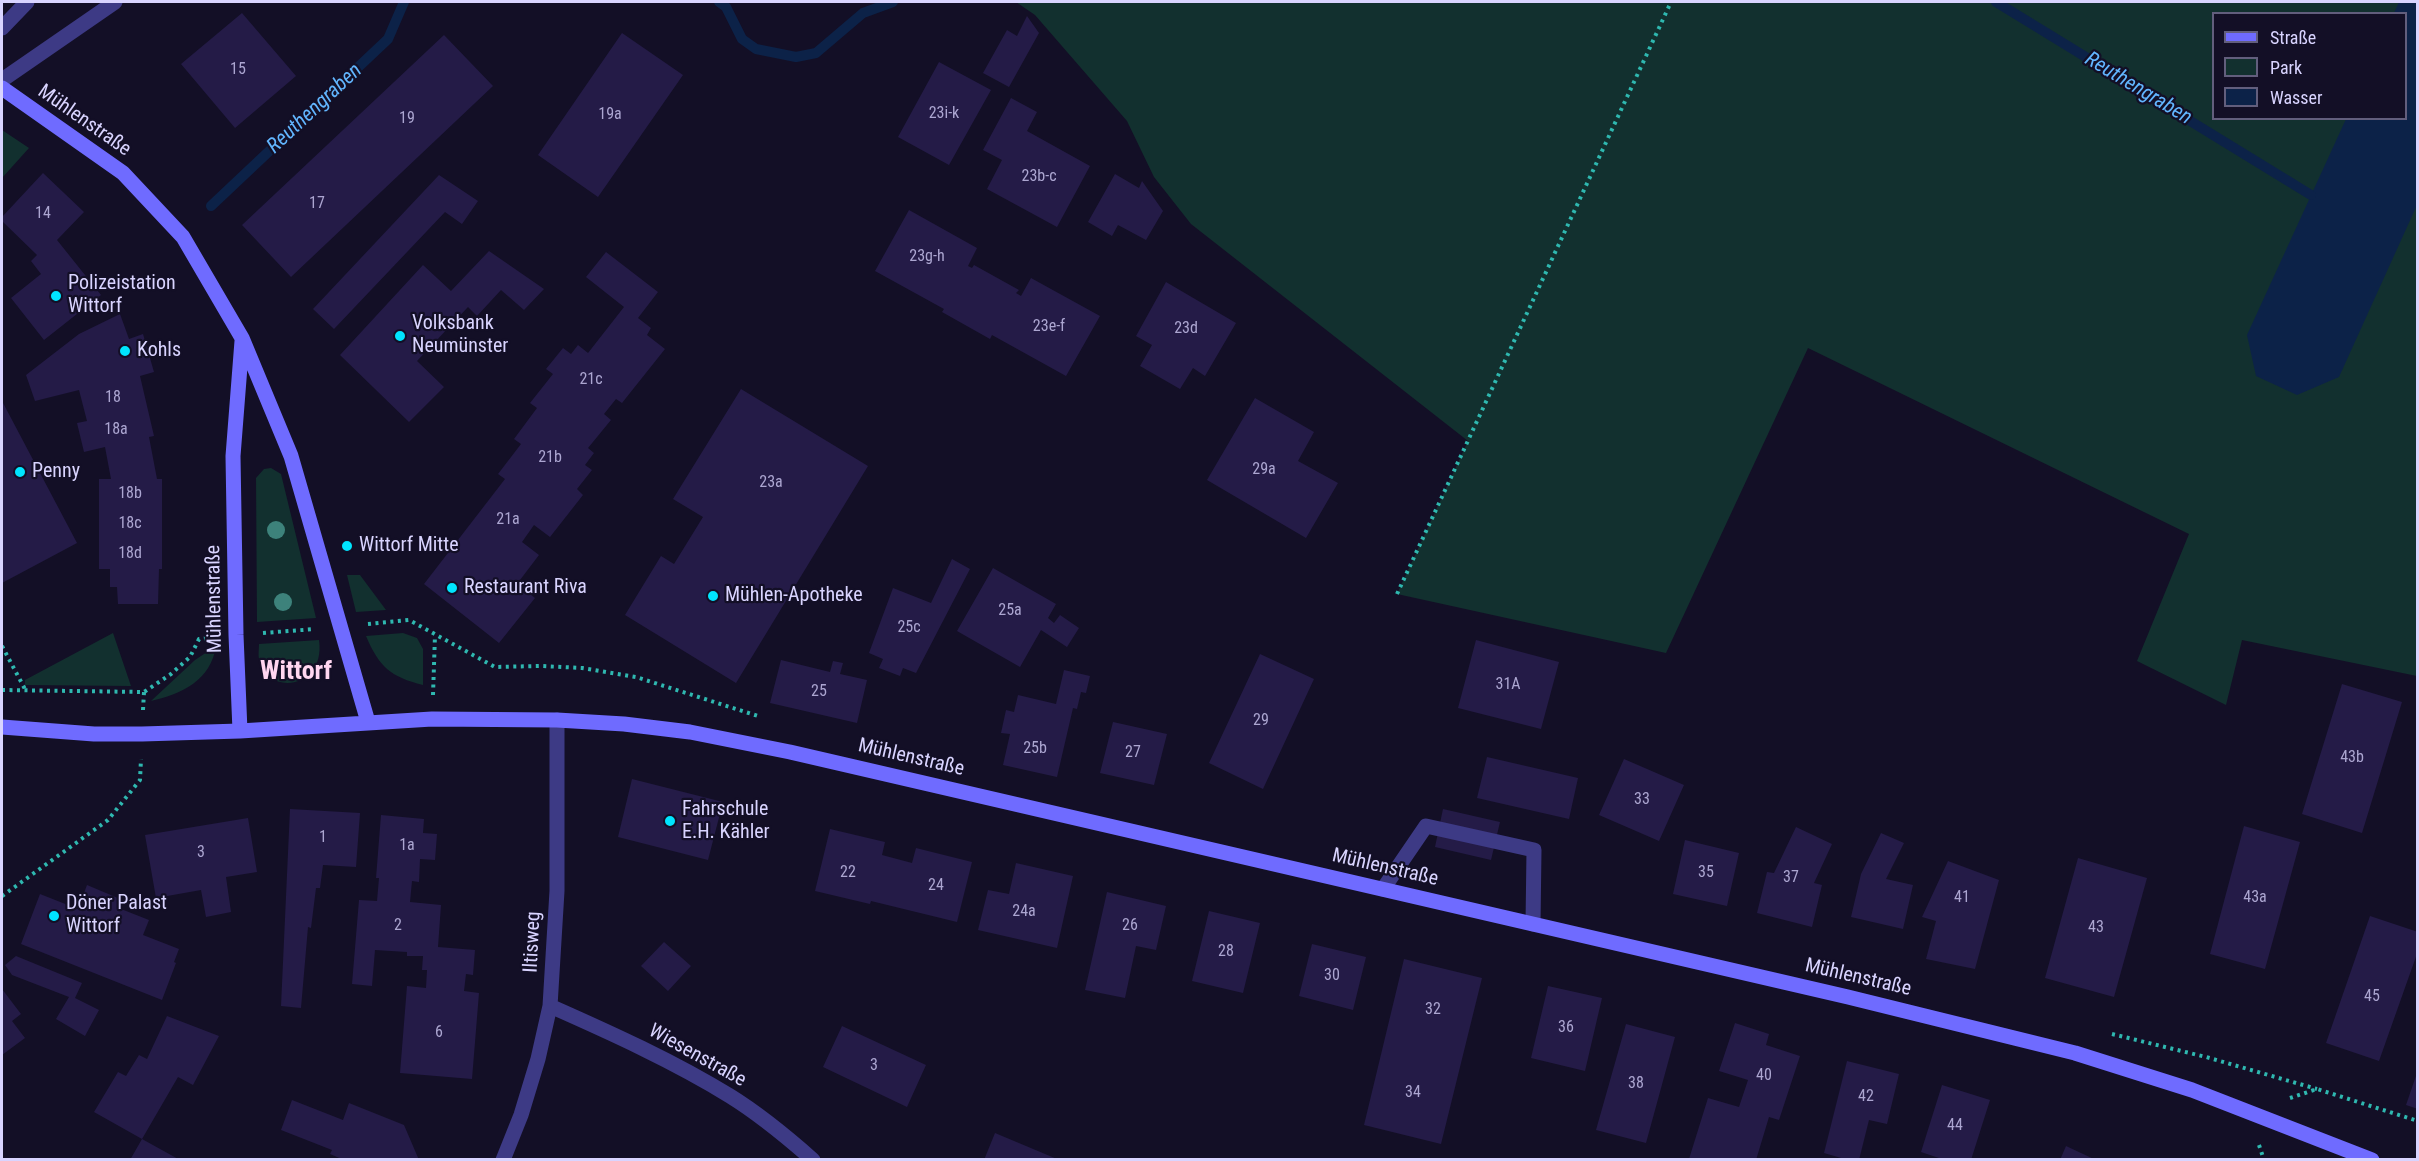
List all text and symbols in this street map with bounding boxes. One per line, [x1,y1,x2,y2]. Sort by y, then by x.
legend [2212,12,2407,120]
text: Straße [2270,27,2316,48]
water label: Reuthengraben [2080,47,2196,131]
text: Park [2270,57,2302,78]
water label: Reuthengraben [262,59,368,159]
house number: 15 [230,60,246,80]
street label: Mühlenstraße [33,80,135,162]
text: Wasser [2270,87,2322,108]
house number: 23i-k [929,104,959,124]
house number: 19a [598,105,622,125]
house number: 19 [399,109,415,129]
house number: 23b-c [1021,167,1057,187]
house number: 17 [309,194,325,214]
house number: 14 [35,204,51,224]
house number: 23g-h [909,247,945,267]
place label: Polizeistation Wittorf [68,272,176,319]
marker: Polizeistation Wittorf [49,289,63,303]
place label: Volksbank Neumünster [412,312,508,359]
house number: 23e-f [1033,317,1065,337]
house number: 23d [1174,319,1198,339]
marker: Volksbank Neumünster [393,329,407,343]
place label: Kohls [137,339,181,363]
marker: Kohls [118,344,132,358]
house number: 21c [579,370,603,390]
house number: 18 [105,388,121,408]
house number: 18a [104,420,128,440]
house number: 21b [538,448,562,468]
place label: Penny [32,460,80,484]
house number: 29a [1252,460,1276,480]
marker: Penny [13,465,27,479]
house number: 23a [759,473,783,493]
house number: 18b [118,484,142,504]
house number: 21a [496,510,520,530]
house number: 18c [118,514,142,534]
place label: Wittorf Mitte [359,534,459,558]
marker: Wittorf Mitte [340,539,354,553]
house number: 18d [118,544,142,564]
street label: Mühlenstraße [202,545,228,653]
place label: Restaurant Riva [464,576,587,600]
marker: Restaurant Riva [445,581,459,595]
place label: Mühlen-Apotheke [725,584,863,608]
marker: Mühlen-Apotheke [706,589,720,603]
house number: 25a [998,601,1022,621]
house number: 25c [897,618,921,638]
district label: Wittorf [260,656,332,688]
house number: 31A [1495,675,1521,695]
house number: 25 [811,682,827,702]
house number: 29 [1253,711,1269,731]
street label: Mühlenstraße [856,734,966,782]
house number: 25b [1023,739,1047,759]
house number: 27 [1125,743,1141,763]
house number: 43b [2340,748,2364,768]
house number: 33 [1634,790,1650,810]
place label: Fahrschule E.H. Kähler [682,798,770,845]
marker: Fahrschule E.H. Kähler [663,814,677,828]
house number: 1 [319,828,327,848]
house number: 1a [399,836,415,856]
house number: 3 [197,843,205,863]
street label: Mühlenstraße [1330,844,1440,892]
house number: 22 [840,863,856,883]
house number: 35 [1698,863,1714,883]
house number: 37 [1783,868,1799,888]
house number: 24 [928,876,944,896]
house number: 41 [1954,888,1970,908]
house number: 43a [2243,888,2267,908]
place label: Döner Palast Wittorf [66,892,167,939]
house number: 24a [1012,902,1036,922]
marker: Döner Palast Wittorf [47,909,61,923]
street label: Iltisweg [519,911,547,973]
house number: 2 [394,916,402,936]
house number: 26 [1122,916,1138,936]
house number: 43 [2088,918,2104,938]
house number: 28 [1218,942,1234,962]
street label: Mühlenstraße [1803,954,1913,1002]
house number: 30 [1324,966,1340,986]
house number: 45 [2364,987,2380,1007]
house number: 32 [1425,1000,1441,1020]
house number: 36 [1558,1018,1574,1038]
street label: Wiesenstraße [644,1019,750,1093]
house number: 6 [435,1023,443,1043]
house number: 3 [870,1056,878,1076]
house number: 40 [1756,1066,1772,1086]
house number: 38 [1628,1074,1644,1094]
house number: 34 [1405,1083,1421,1103]
house number: 42 [1858,1087,1874,1107]
house number: 44 [1947,1116,1963,1136]

